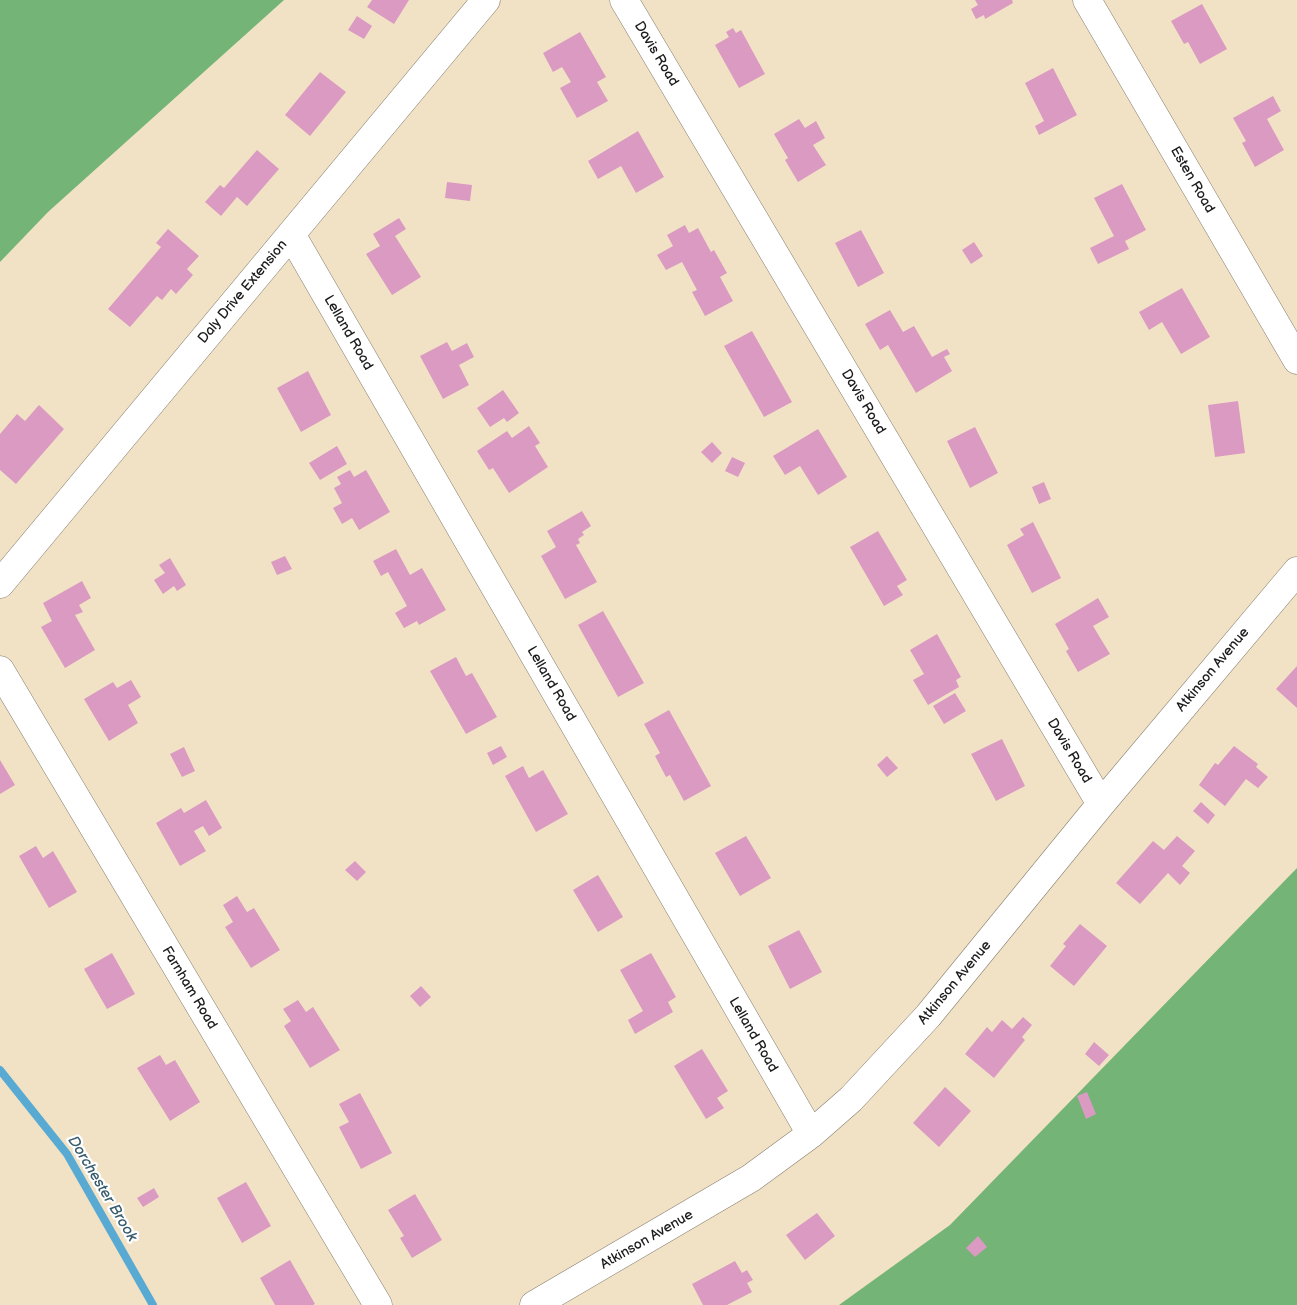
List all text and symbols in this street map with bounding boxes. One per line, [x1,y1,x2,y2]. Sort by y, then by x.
street label: Davis Road [630,19,682,89]
street label: Esten Road [1166,144,1218,216]
street label: Daly Drive Extension [195,237,291,347]
street label: Lelland Road [320,293,376,373]
street label: Davis Road [837,367,889,437]
street label: Atkinson Avenue [1173,625,1253,715]
street label: Lelland Road [523,644,579,724]
street label: Davis Road [1043,716,1095,786]
street label: Atkinson Avenue [915,938,995,1028]
street label: Farnham Road [158,944,220,1032]
street label: Lelland Road [725,995,781,1075]
water label: Dorchester Brook [63,1133,141,1245]
street label: Atkinson Avenue [598,1207,696,1273]

